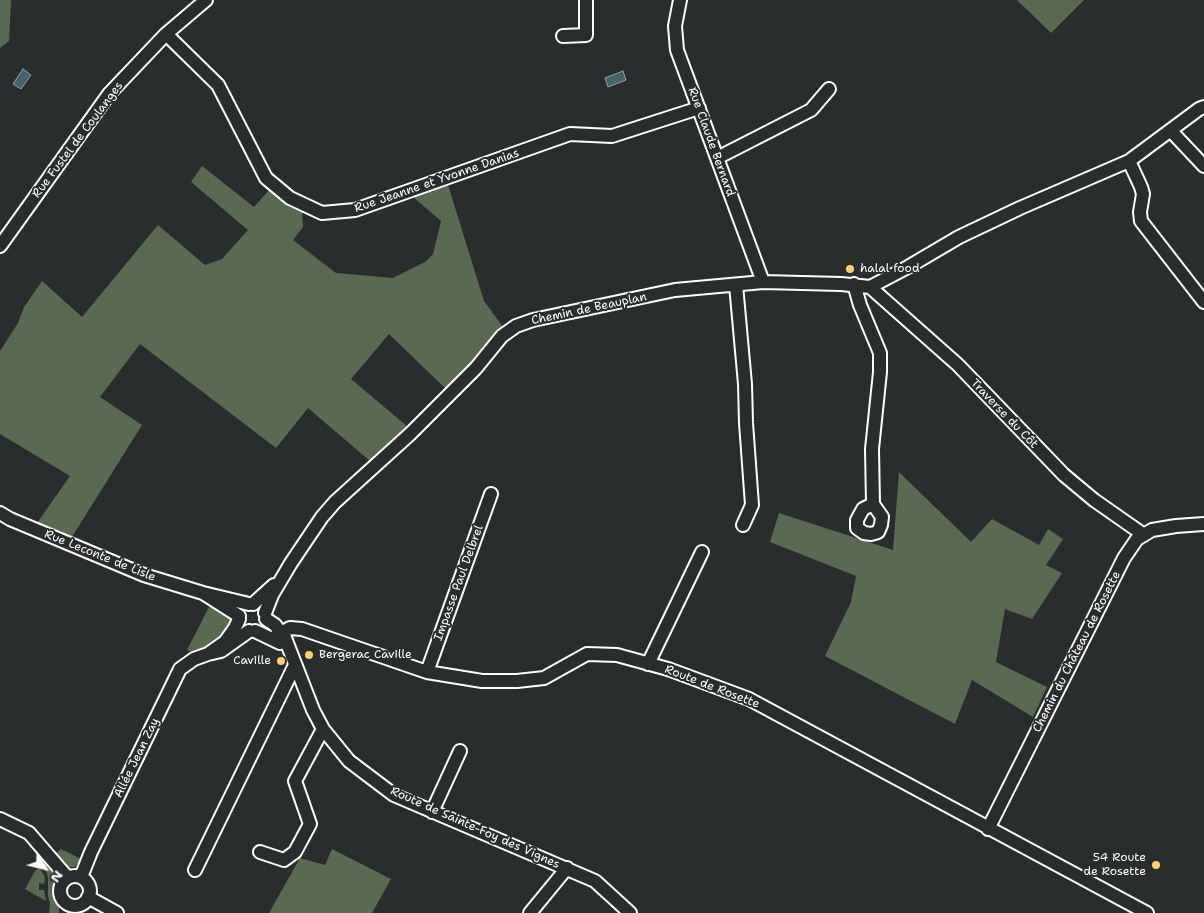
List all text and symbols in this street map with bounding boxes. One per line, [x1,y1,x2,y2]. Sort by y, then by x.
street label: Rue Fustel de Coulanges [30,79,126,201]
street label: Rue Claude Bernard [685,85,737,199]
street label: Rue Jeanne et Yvonne Danias [353,146,521,216]
place label: halal food [860,262,920,276]
marker: halal food [844,263,856,275]
street label: Chemin de Beauplan [530,290,648,328]
street label: Traverse du Côt [967,376,1041,452]
street label: Impasse Paul Delbrel [431,523,487,643]
street label: Rue Leconte de Lisle [42,527,158,585]
street label: Chemin du Château de Rosette [1030,569,1124,735]
place label: Bergerac Caville [319,648,412,662]
marker: Bergerac Caville [303,649,315,661]
place label: Caville [233,654,271,668]
marker: Caville [275,655,287,667]
street label: Route de Rosette [663,662,761,712]
street label: Allée Jean Zay [111,716,163,800]
street label: Route de Sainte-Foy des Vignes [388,784,562,872]
north arrow [20,843,70,893]
place label: 54 Route de Rosette [1083,851,1146,879]
marker: 54 Route de Rosette [1150,859,1162,871]
text: N [47,867,68,887]

